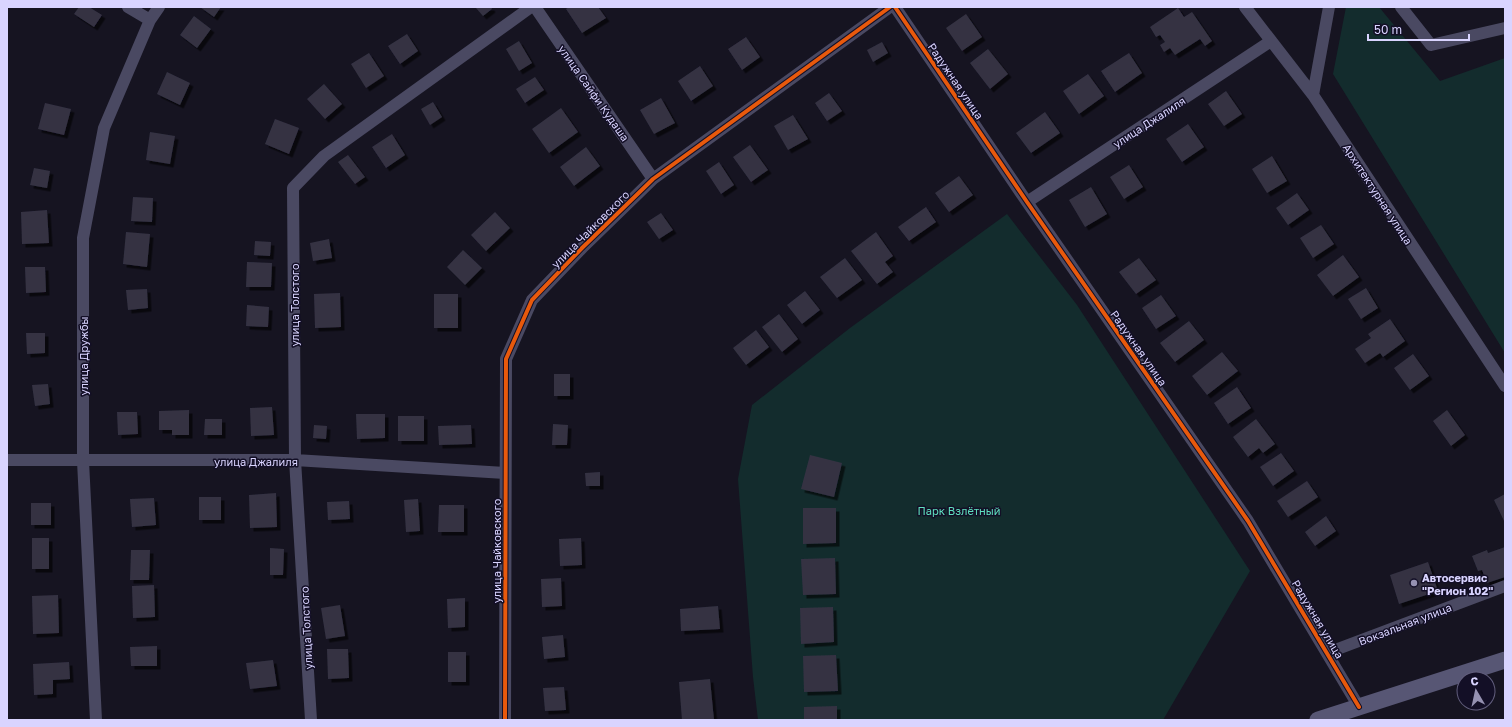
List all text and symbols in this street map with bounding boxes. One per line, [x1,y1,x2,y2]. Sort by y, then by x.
scale bar [1368,16,1469,42]
text: 50 m [1374,22,1402,37]
street label: Радужная улица [926,40,986,122]
street label: улица Сайфи Кудаша [556,43,632,143]
street label: улица Джалиля [1110,94,1188,150]
street label: Архитектурная улица [1341,141,1415,247]
street label: улица Чайковского [548,187,632,271]
street label: улица Толстого [288,263,301,347]
street label: Радужная улица [1108,308,1170,388]
street label: улица Дружбы [77,316,90,396]
street label: улица Джалиля [214,455,298,468]
street label: улица Чайковского [490,498,503,603]
park label: Парк Взлётный [918,504,1001,517]
place label: Автосервис "Регион 102" [1422,571,1493,597]
street label: Радужная улица [1289,577,1347,661]
marker: Автосервис "Регион 102" [1409,578,1419,588]
street label: улица Толстого [297,586,315,670]
street label: Вокзальная улица [1357,600,1453,648]
north arrow [1456,671,1496,711]
text: С [1469,674,1479,688]

